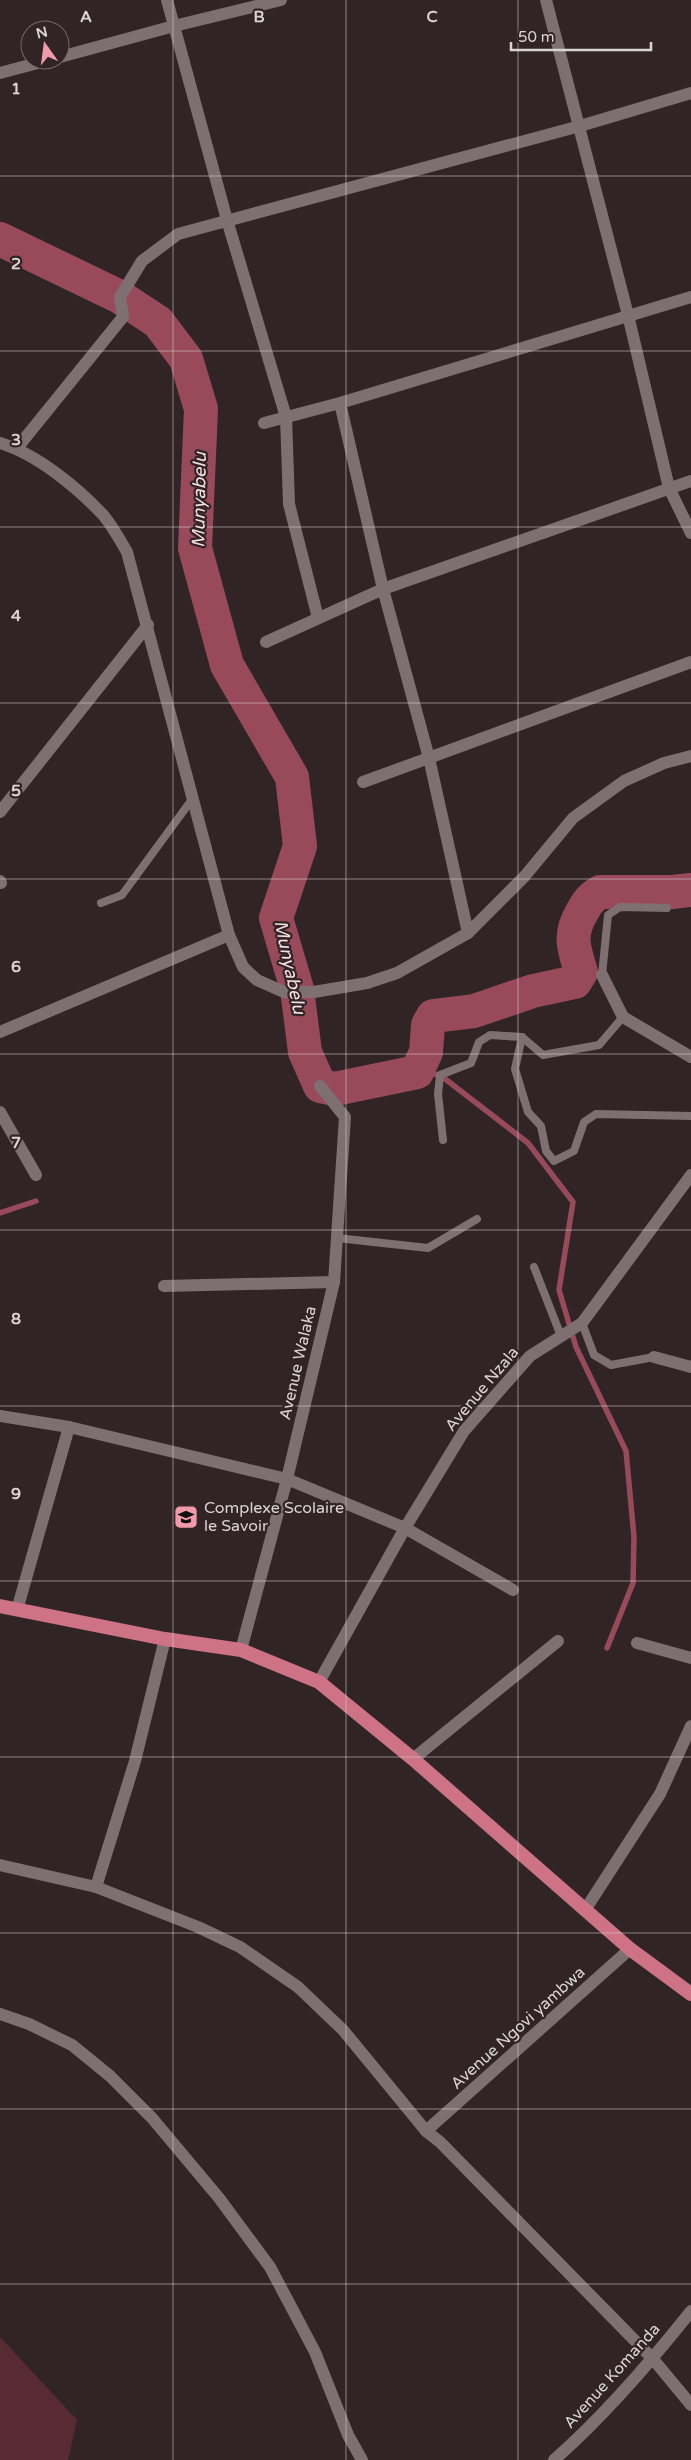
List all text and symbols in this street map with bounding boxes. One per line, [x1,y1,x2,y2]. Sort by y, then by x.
text: A [80,7,92,27]
text: B [253,7,265,27]
text: C [426,7,438,27]
north arrow [20,20,70,70]
scale bar [511,20,651,52]
text: N [34,23,49,42]
text: 50 m [518,28,555,46]
text: 1 [11,79,21,99]
text: 2 [11,254,21,274]
text: 3 [11,430,21,450]
water label: Munyabelu [187,451,211,548]
text: 4 [11,606,21,626]
text: 5 [11,781,21,801]
water label: Munyabelu [269,918,311,1017]
text: 6 [11,957,21,977]
text: 7 [11,1133,21,1153]
street label: Avenue Walaka [275,1304,321,1422]
text: 8 [11,1309,21,1329]
street label: Avenue Nzala [441,1343,523,1435]
text: 9 [11,1484,21,1504]
place label: Complexe Scolaire le Savoir [204,1498,344,1536]
school or university icon: Complexe Scolaire le Savoir [173,1504,199,1530]
street label: Avenue Ngovi yambwa [447,1962,589,2094]
street label: Avenue Komanda [560,2319,664,2433]

